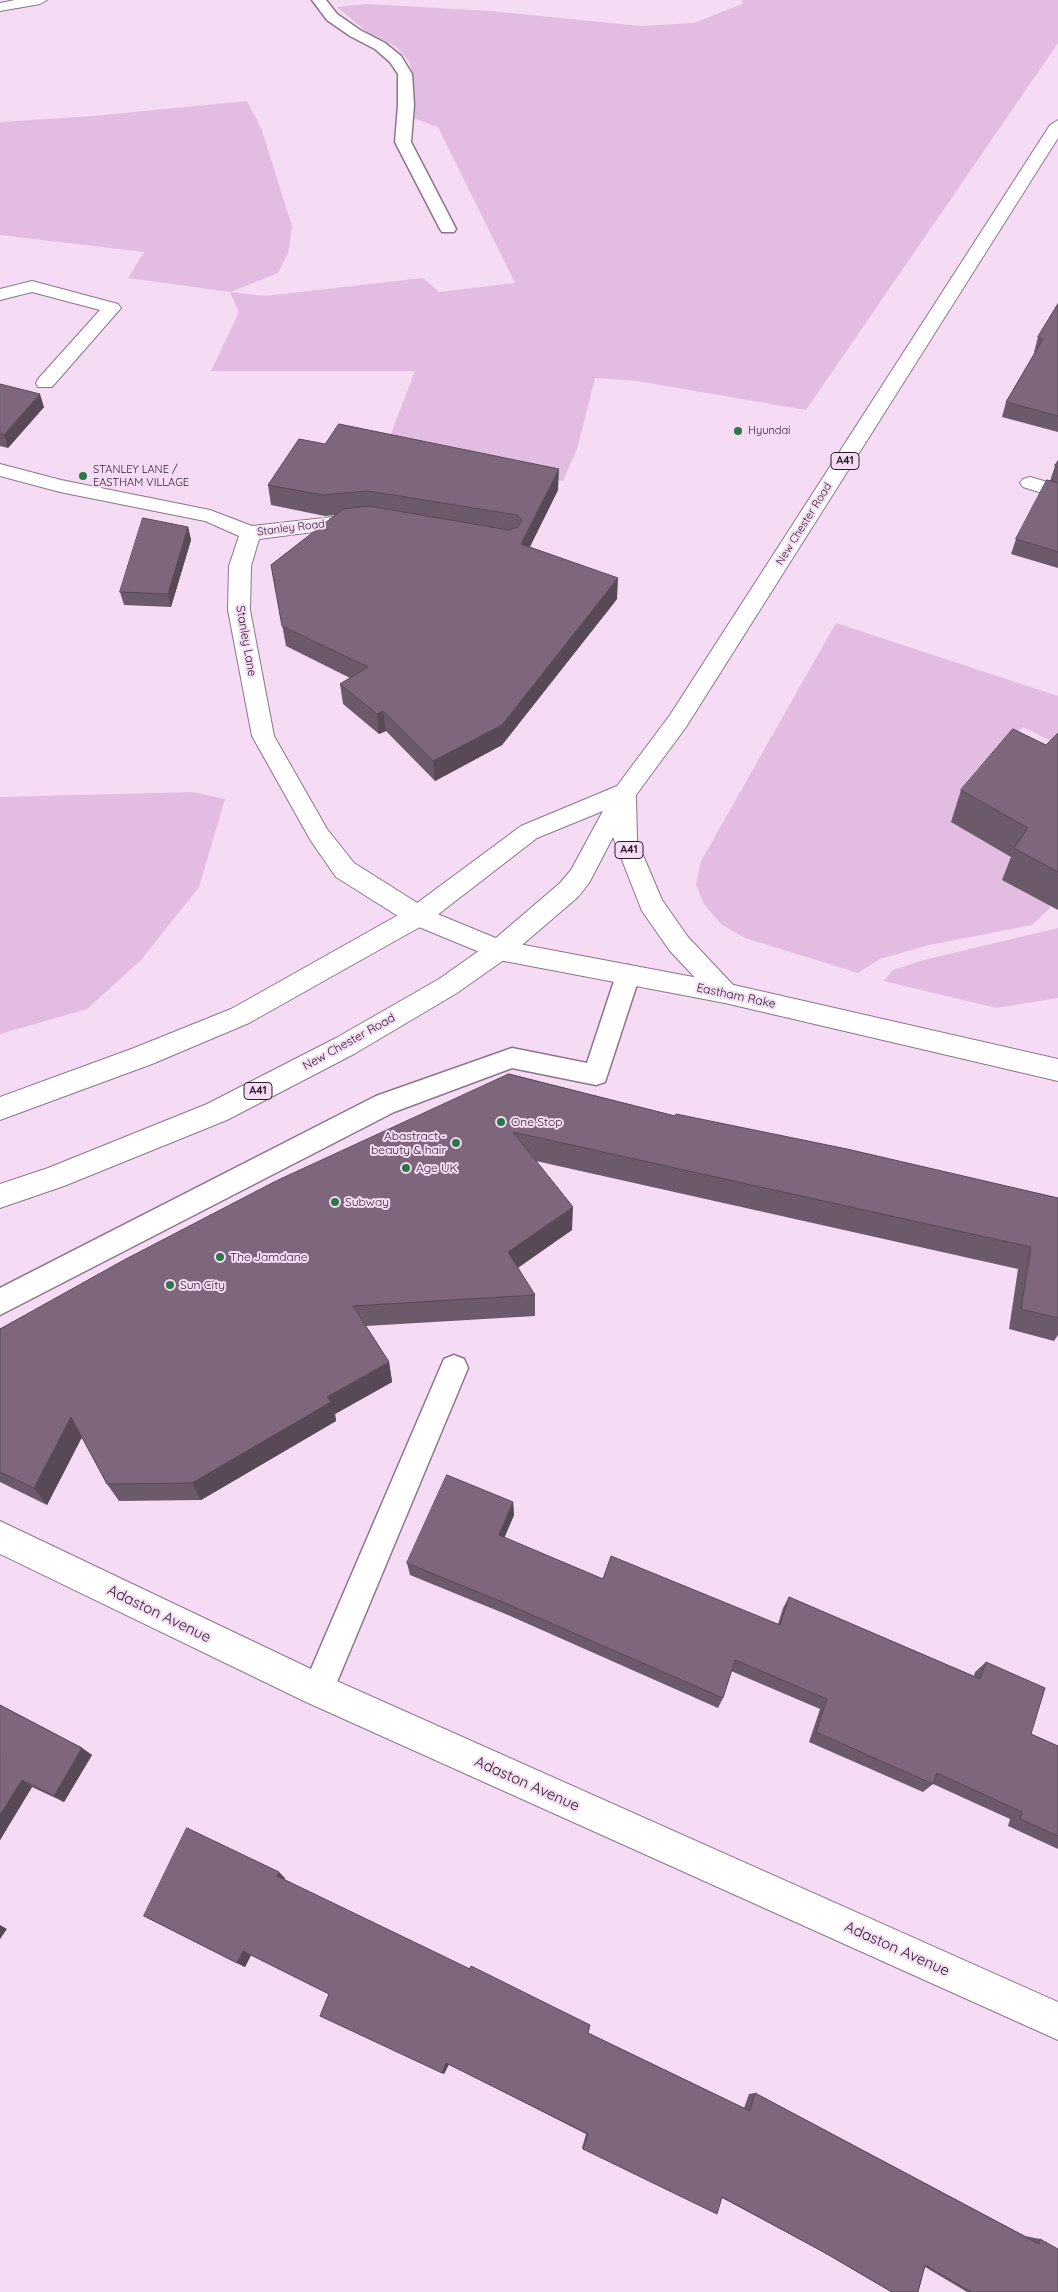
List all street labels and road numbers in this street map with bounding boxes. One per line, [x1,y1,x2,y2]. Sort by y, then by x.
road number: A41 [831,452,859,470]
street label: New Chester Road [773,480,835,568]
street label: Stanley Road [256,517,326,539]
street label: Stanley Lane [233,604,259,678]
road number: A41 [615,842,643,858]
street label: Eastham Rake [695,981,777,1011]
street label: New Chester Road [300,1011,398,1073]
road number: A41 [244,1082,272,1100]
street label: Adaston Avenue [104,1581,214,1647]
street label: Adaston Avenue [472,1753,582,1815]
street label: Adaston Avenue [842,1918,952,1980]

